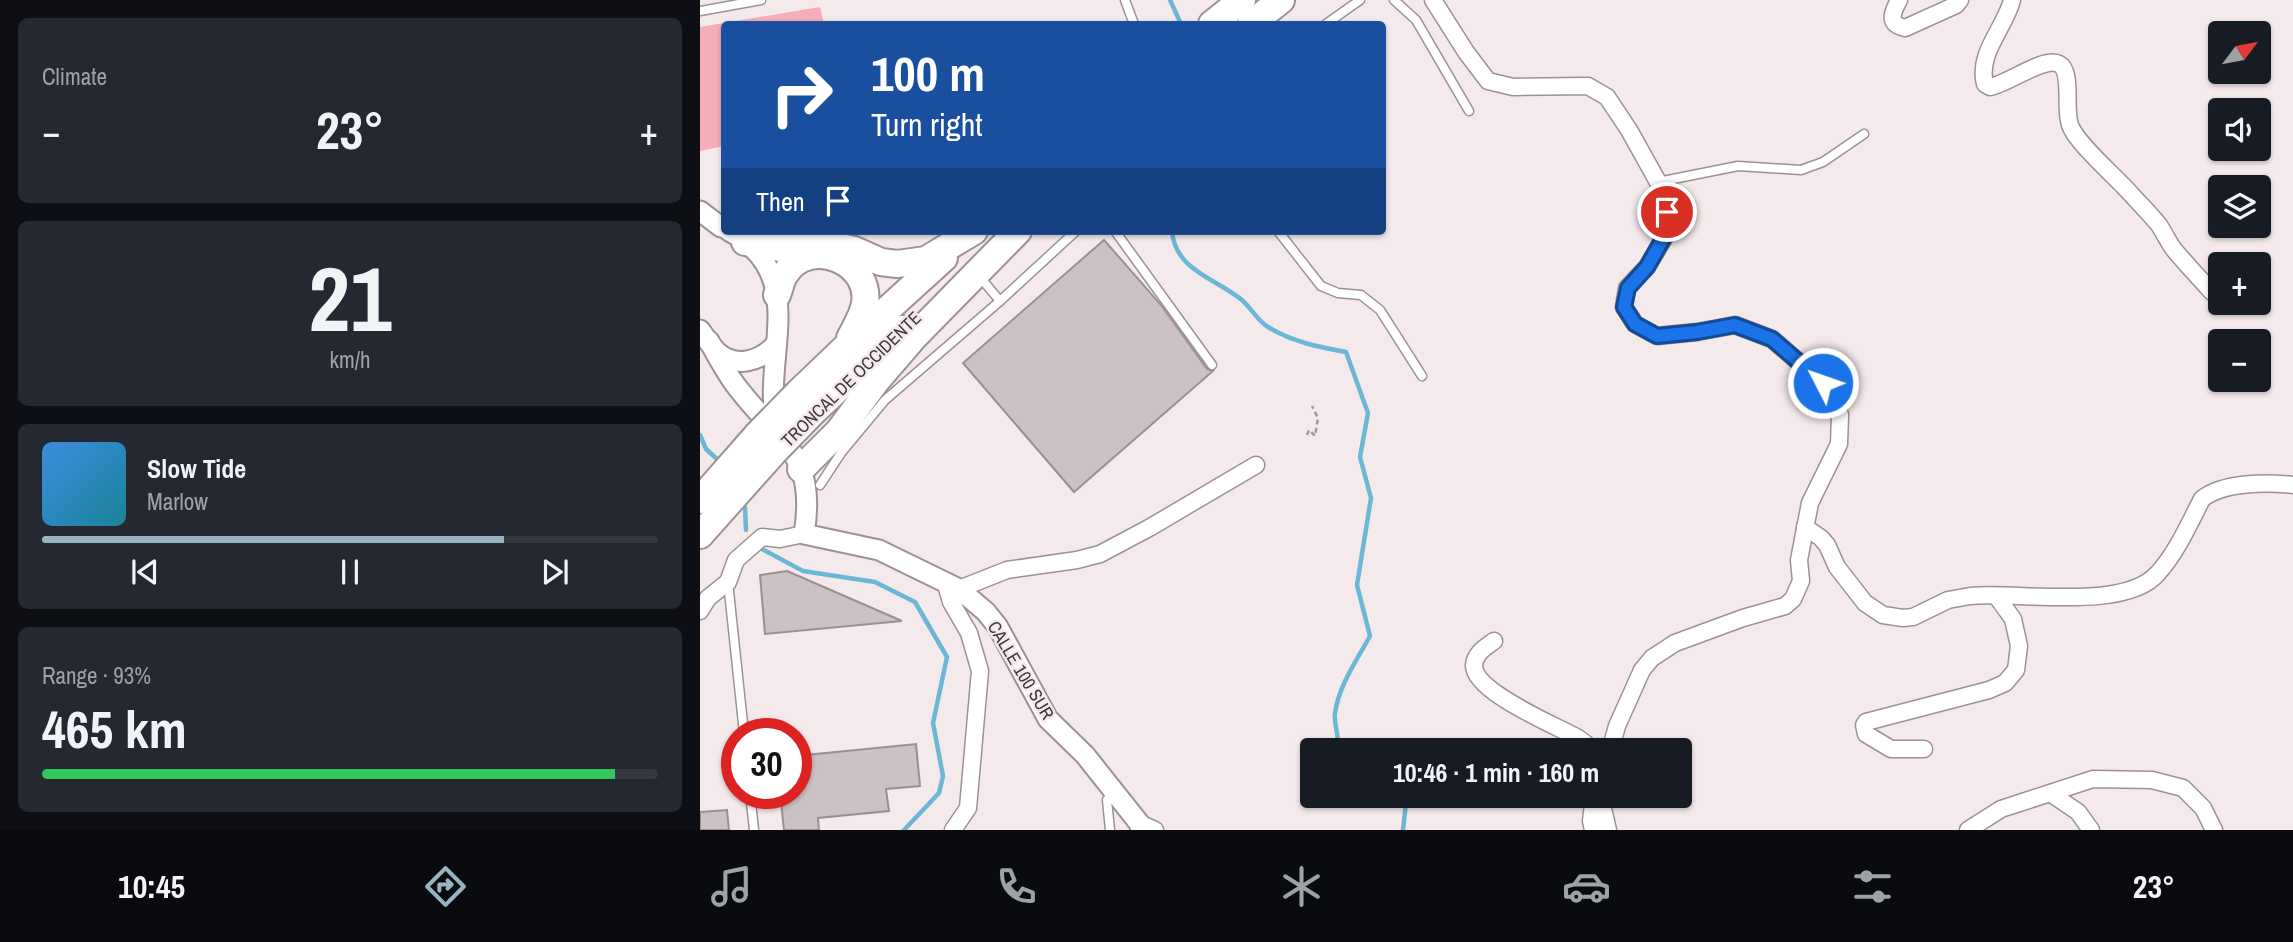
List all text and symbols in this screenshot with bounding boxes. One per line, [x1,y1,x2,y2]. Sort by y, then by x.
north arrow [2208,21,2272,84]
map controls [2208,21,2271,392]
text: 100 m [871,40,985,106]
icon: right [756,49,847,140]
text: Climate [42,61,107,92]
text: 23° [316,95,384,165]
button: sound [2208,98,2271,161]
text: Turn right [871,103,983,146]
text: − [42,106,60,157]
text: + [640,106,658,157]
button: layers [2208,175,2271,238]
icon: arrive [819,182,857,220]
pin [1637,182,1697,242]
text: Then [756,184,805,219]
icon: arrive [1648,193,1686,231]
text: 21 [309,237,392,359]
button: + [2208,252,2271,315]
street label: TRONCAL DE OCCIDENTE [776,306,926,452]
button: − [2208,329,2271,392]
text: km/h [330,344,370,375]
position arrow [1786,346,1860,420]
text: Slow Tide [147,451,246,486]
text: Marlow [147,486,208,517]
icon: previous [126,553,164,591]
icon: pause [331,553,369,591]
icon: next [536,553,574,591]
street label: CALLE 100 SUR [982,616,1060,724]
text: Range · 93% [42,660,151,691]
text: 465 km [42,694,187,764]
speed limit sign: 30 [721,718,812,809]
text: 10:46 · 1 min · 160 m [1393,755,1599,790]
icon: directions [421,862,470,911]
icon: music [707,862,756,911]
icon: phone [992,862,1041,911]
icon: climate [1277,862,1326,911]
icon: car [1562,862,1611,911]
icon: filters [1848,862,1897,911]
text: 10:45 [118,865,185,908]
text: 23° [2133,865,2175,908]

